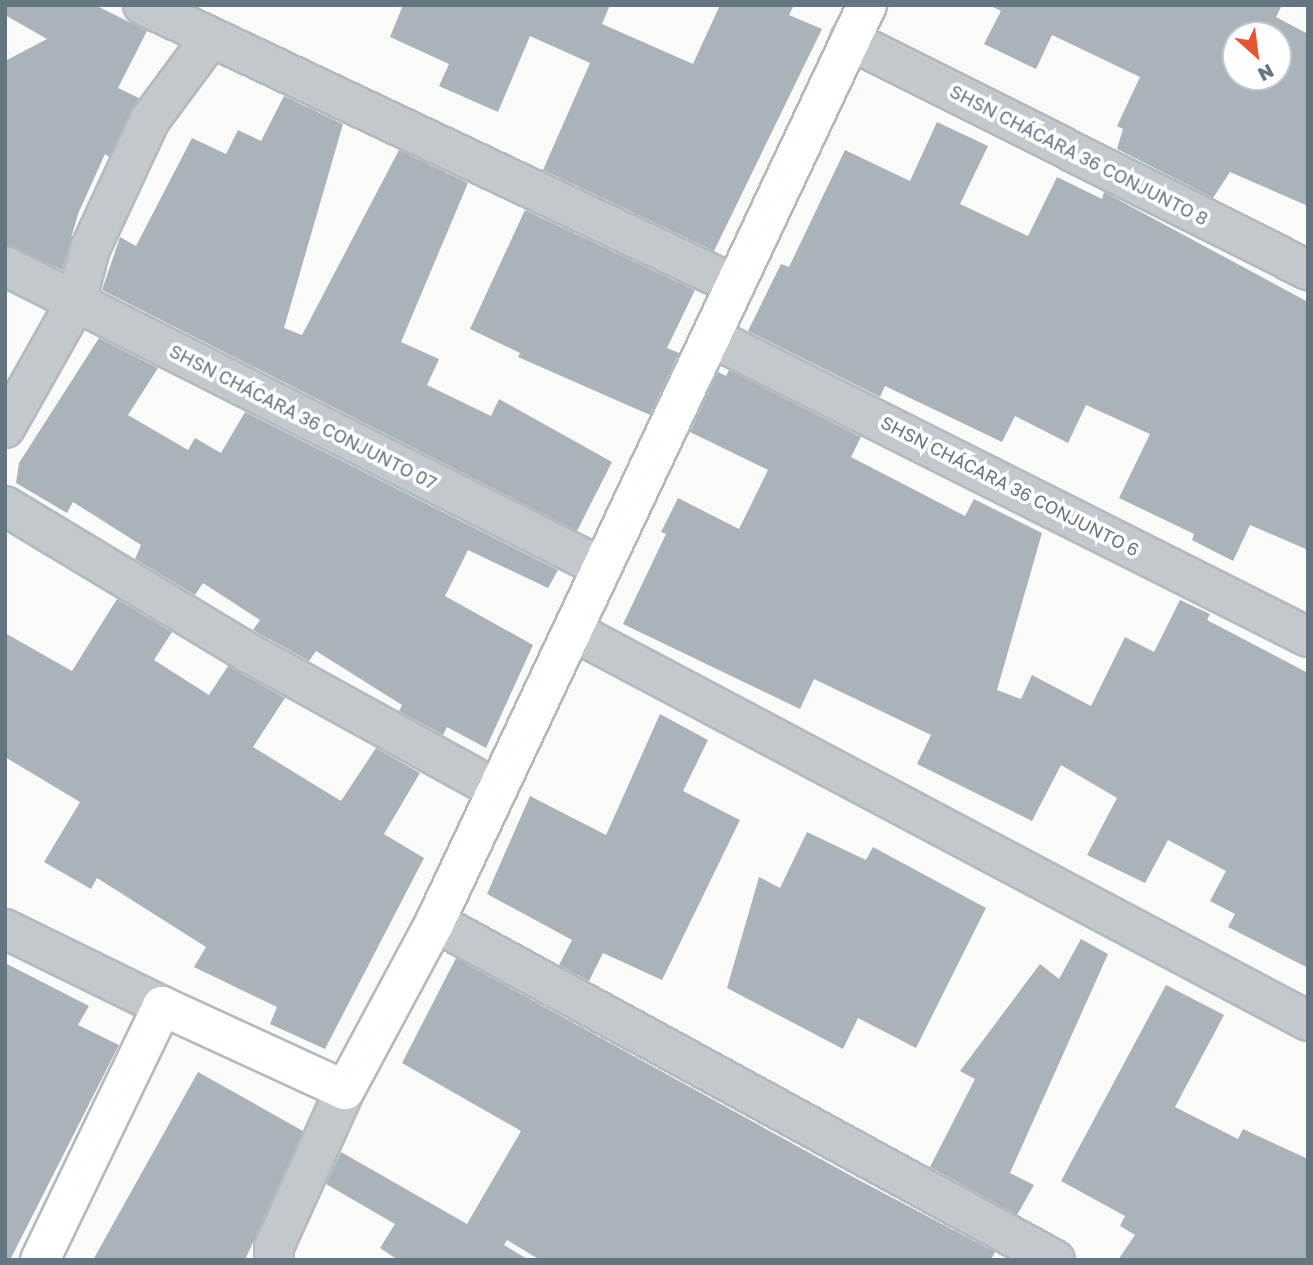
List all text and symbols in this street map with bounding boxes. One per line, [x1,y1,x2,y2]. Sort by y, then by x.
north arrow [1222,21,1292,91]
text: N [1254,60,1278,87]
street label: SHSN CHÁCARA 36 CONJUNTO 8 [946,80,1212,230]
street label: SHSN CHÁCARA 36 CONJUNTO 07 [166,340,440,494]
street label: SHSN CHÁCARA 36 CONJUNTO 6 [877,411,1143,561]

